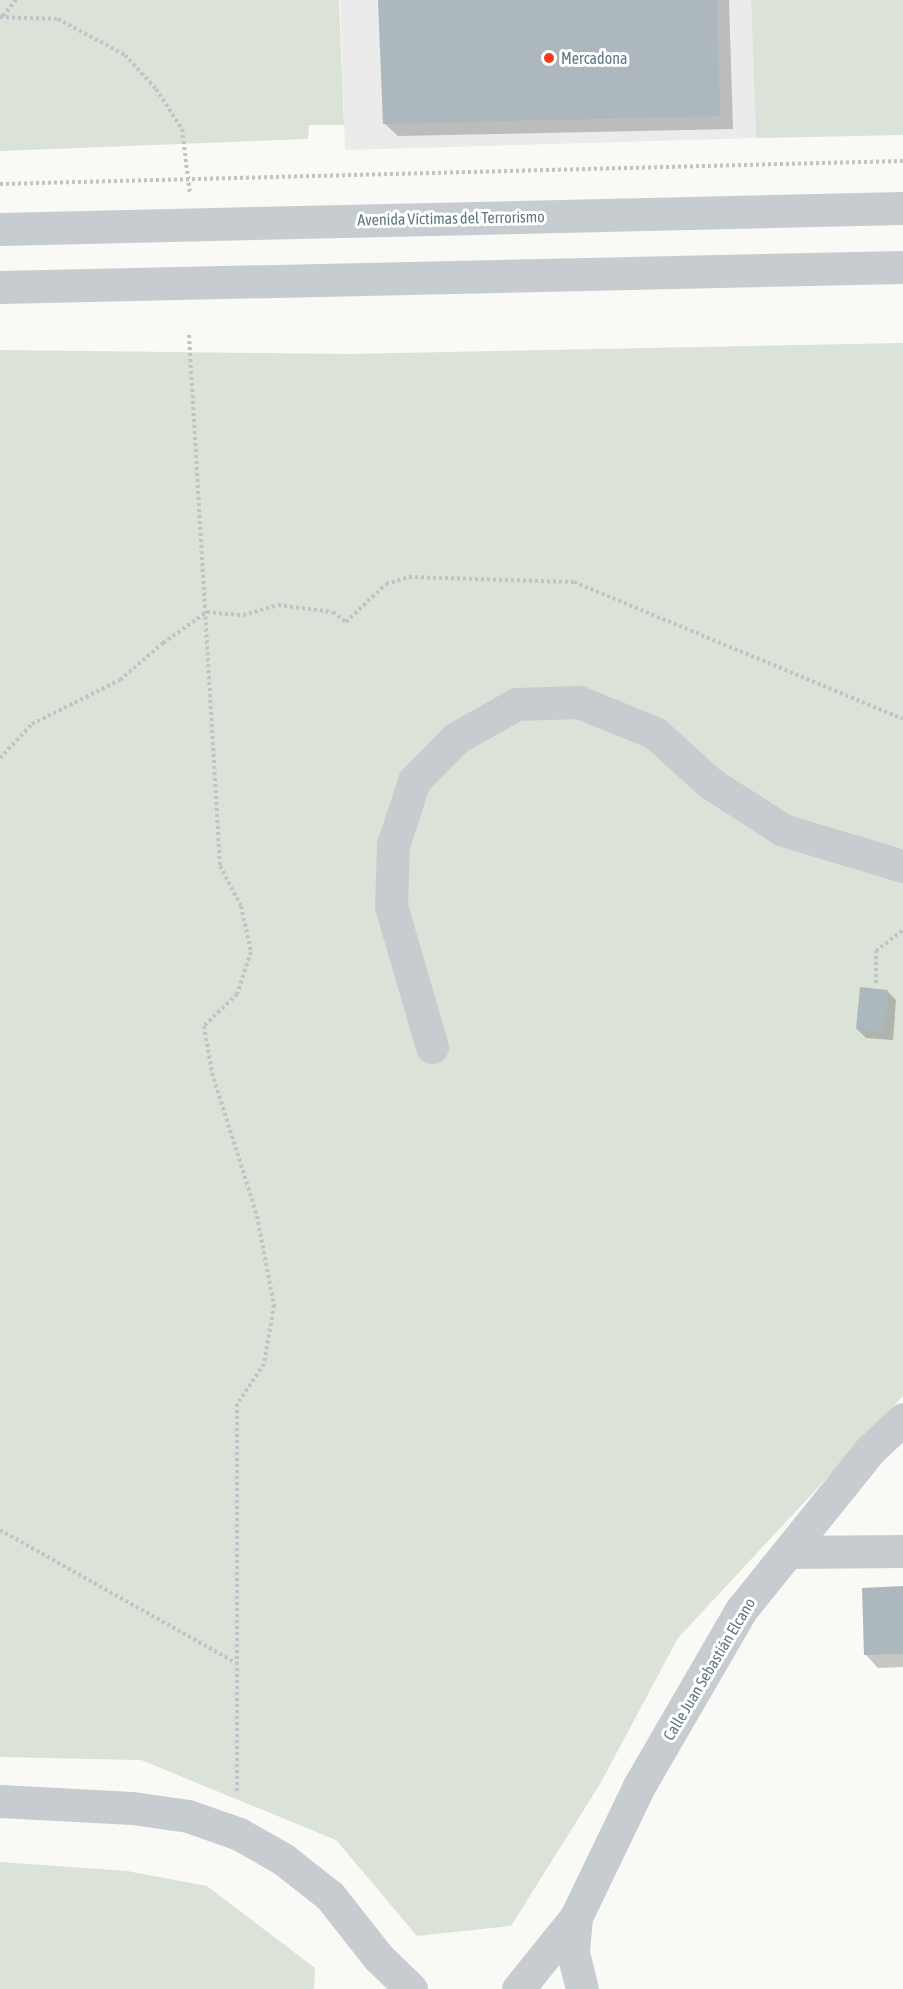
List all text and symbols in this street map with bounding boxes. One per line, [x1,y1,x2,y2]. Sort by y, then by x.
place label: Mercadona [561,48,627,68]
marker: Mercadona [542,51,556,65]
street label: Avenida Víctimas del Terrorismo [357,207,545,229]
street label: Calle Juan Sebastián Elcano [659,1594,759,1744]

